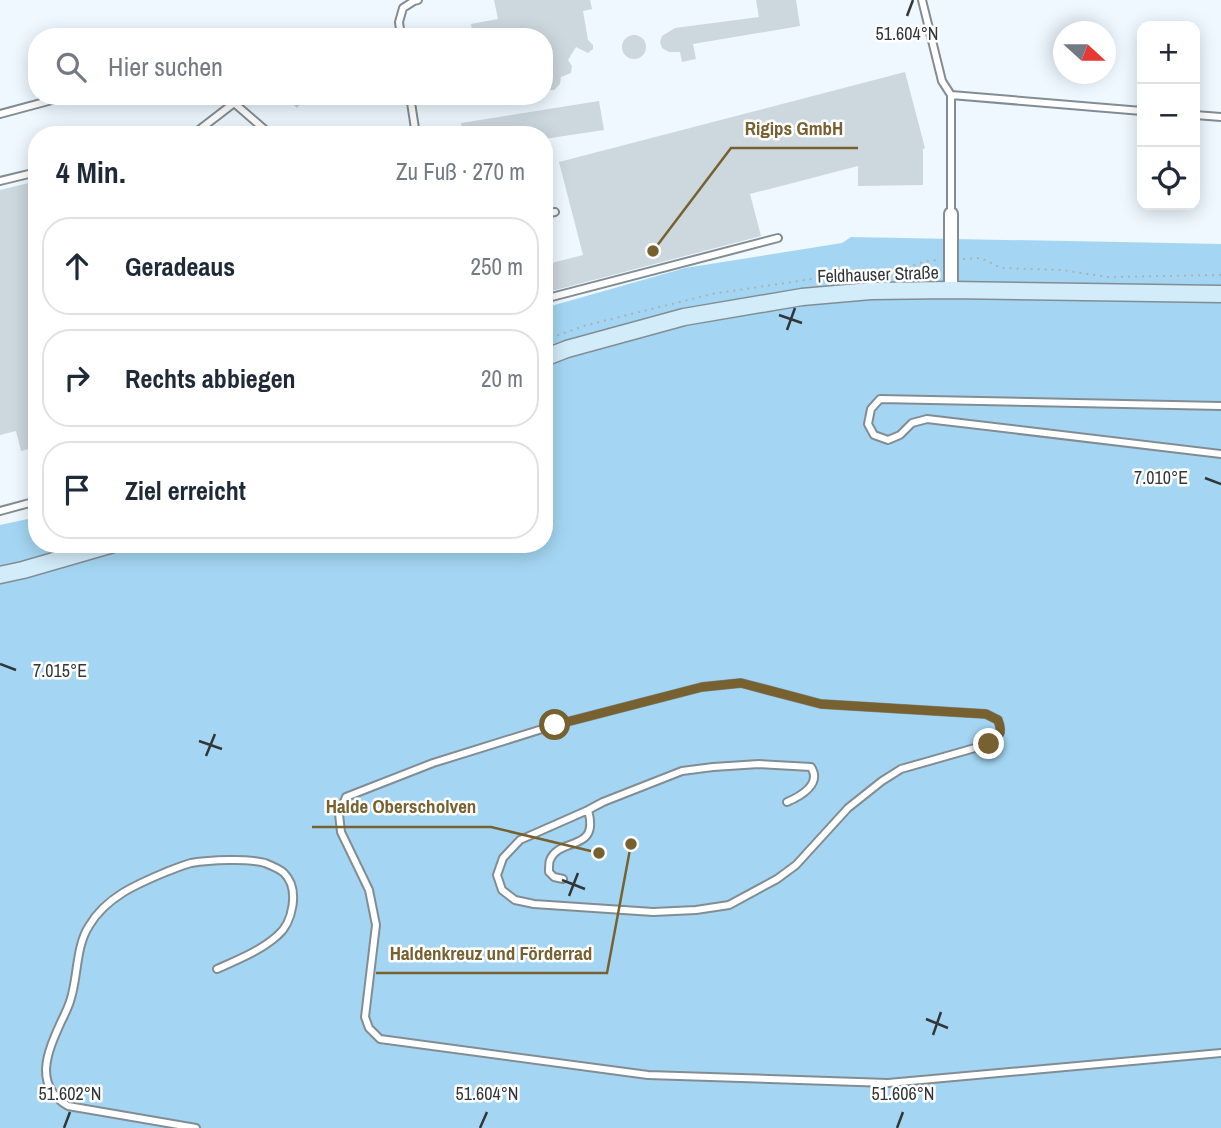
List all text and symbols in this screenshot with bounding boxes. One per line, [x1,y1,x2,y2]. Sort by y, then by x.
text: 51.604°N [876,21,939,46]
north arrow [1053,21,1116,84]
map controls [1137,21,1200,210]
button: + [1137,21,1200,84]
search box [28,28,553,105]
icon: search [52,48,90,86]
text: Hier suchen [108,49,223,84]
button: − [1137,84,1200,147]
callout: Rigips GmbH [731,108,858,148]
text: Rigips GmbH [745,115,843,141]
button: locate [1137,147,1200,210]
text: 4 Min. [56,152,126,192]
text: Zu Fuß · 270 m [396,156,525,187]
icon: ahead [58,247,96,285]
text: Geradeaus [125,249,235,284]
text: 250 m [471,251,523,282]
street label: Feldhauser Straße [817,259,939,289]
icon: right [58,359,96,397]
text: Rechts abbiegen [125,361,296,396]
text: 20 m [481,363,523,394]
text: 7.010°E [1134,465,1188,490]
icon: arrive [58,471,96,509]
text: Ziel erreicht [125,473,246,508]
text: 7.015°E [33,658,87,683]
route start [539,709,570,740]
route end [973,728,1004,759]
callout: Halde Oberscholven [312,787,491,827]
text: Halde Oberscholven [326,793,476,819]
callout: Haldenkreuz und Förderrad [376,933,607,973]
text: Haldenkreuz und Förderrad [390,940,592,966]
text: 51.602°N [39,1081,102,1106]
text: 51.604°N [456,1081,519,1106]
text: 51.606°N [872,1081,935,1106]

